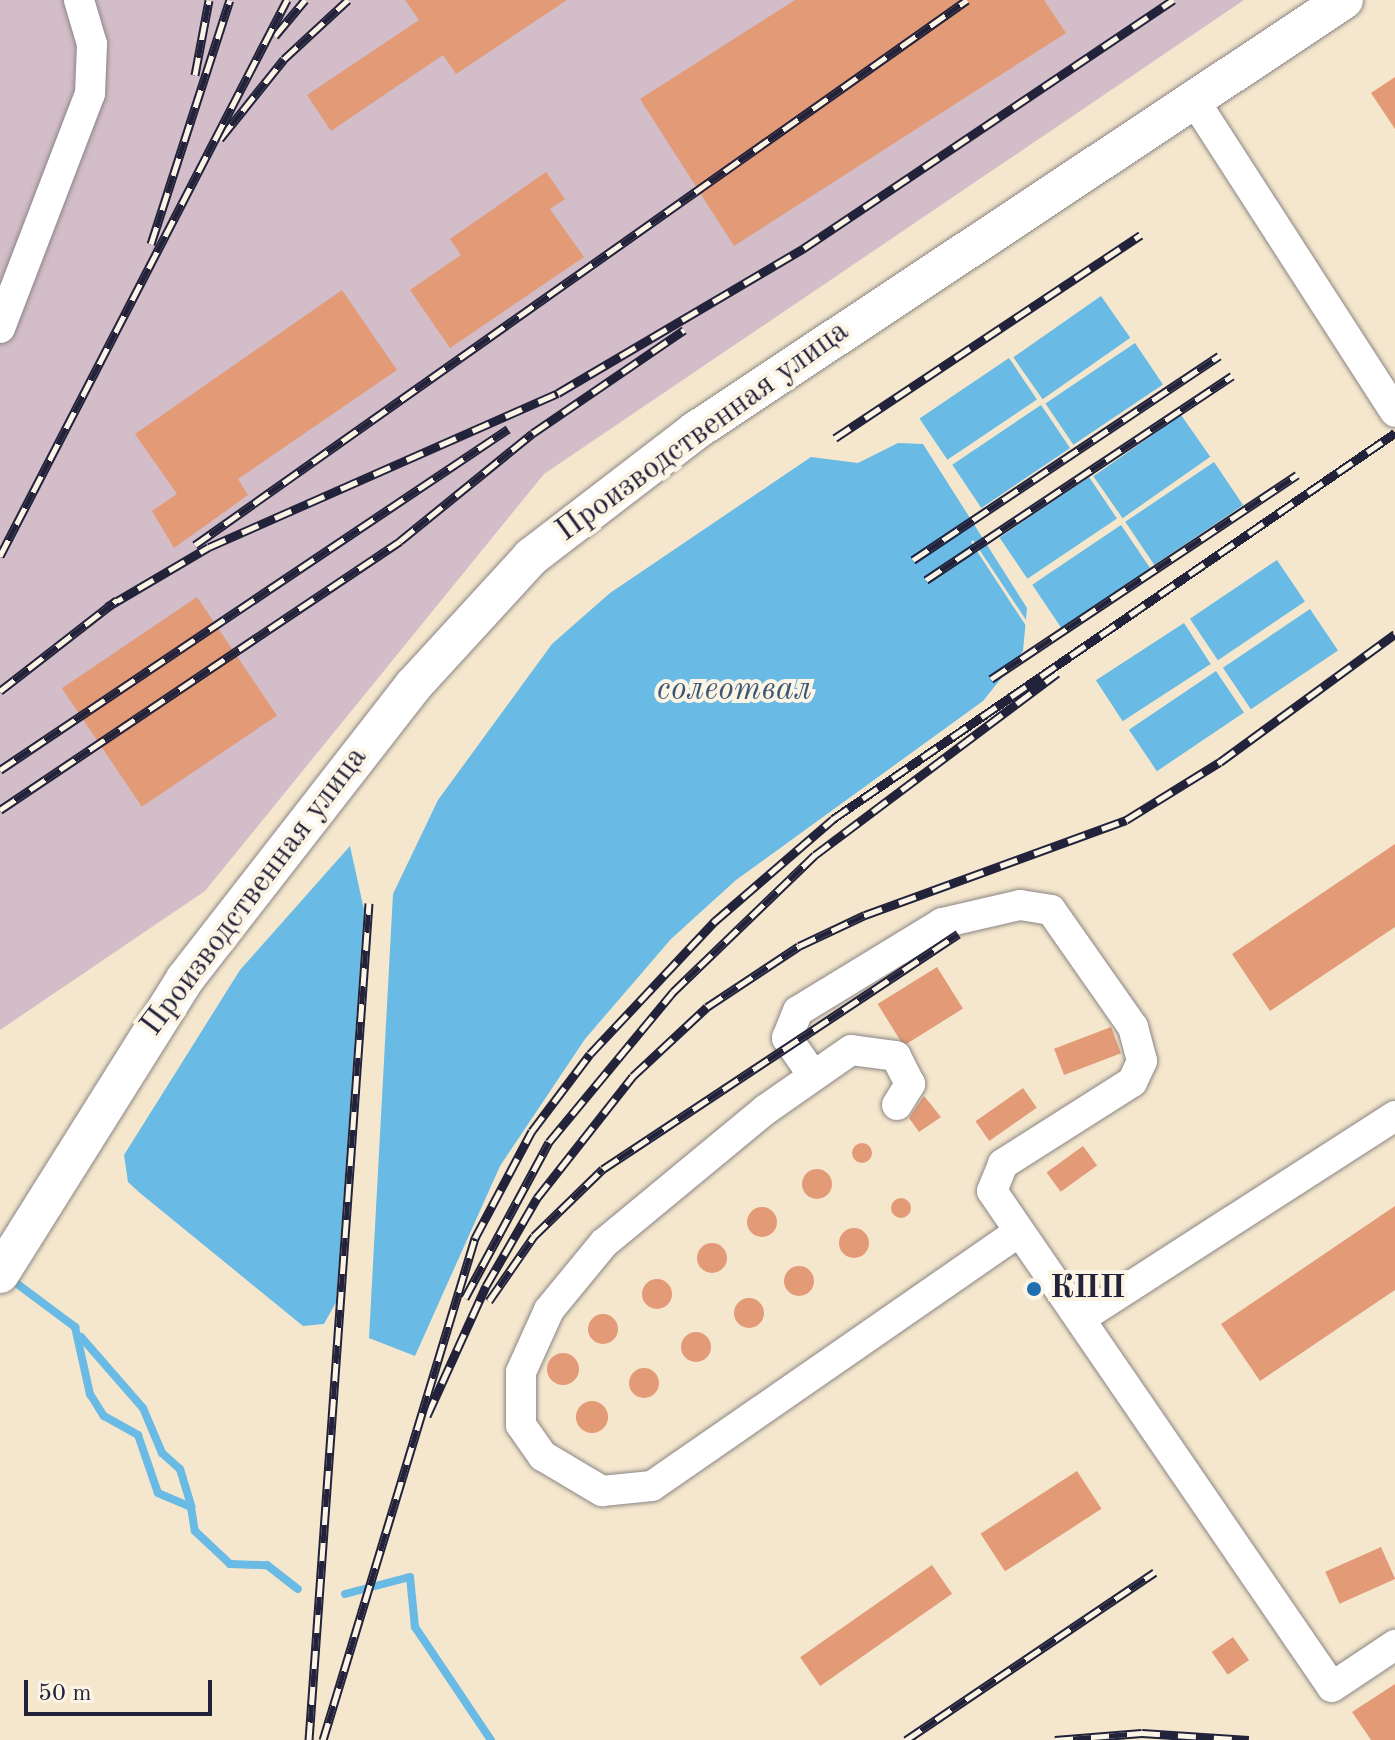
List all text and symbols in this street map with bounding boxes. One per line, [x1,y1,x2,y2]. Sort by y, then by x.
street label: Производственная улица [549,313,857,551]
water label: солеотвал [656,671,812,711]
street label: Производственная улица [134,740,376,1044]
place label: КПП [1050,1270,1126,1308]
marker: КПП [1025,1280,1043,1298]
scale bar [28,1664,216,1714]
text: 50 m [38,1682,92,1706]

